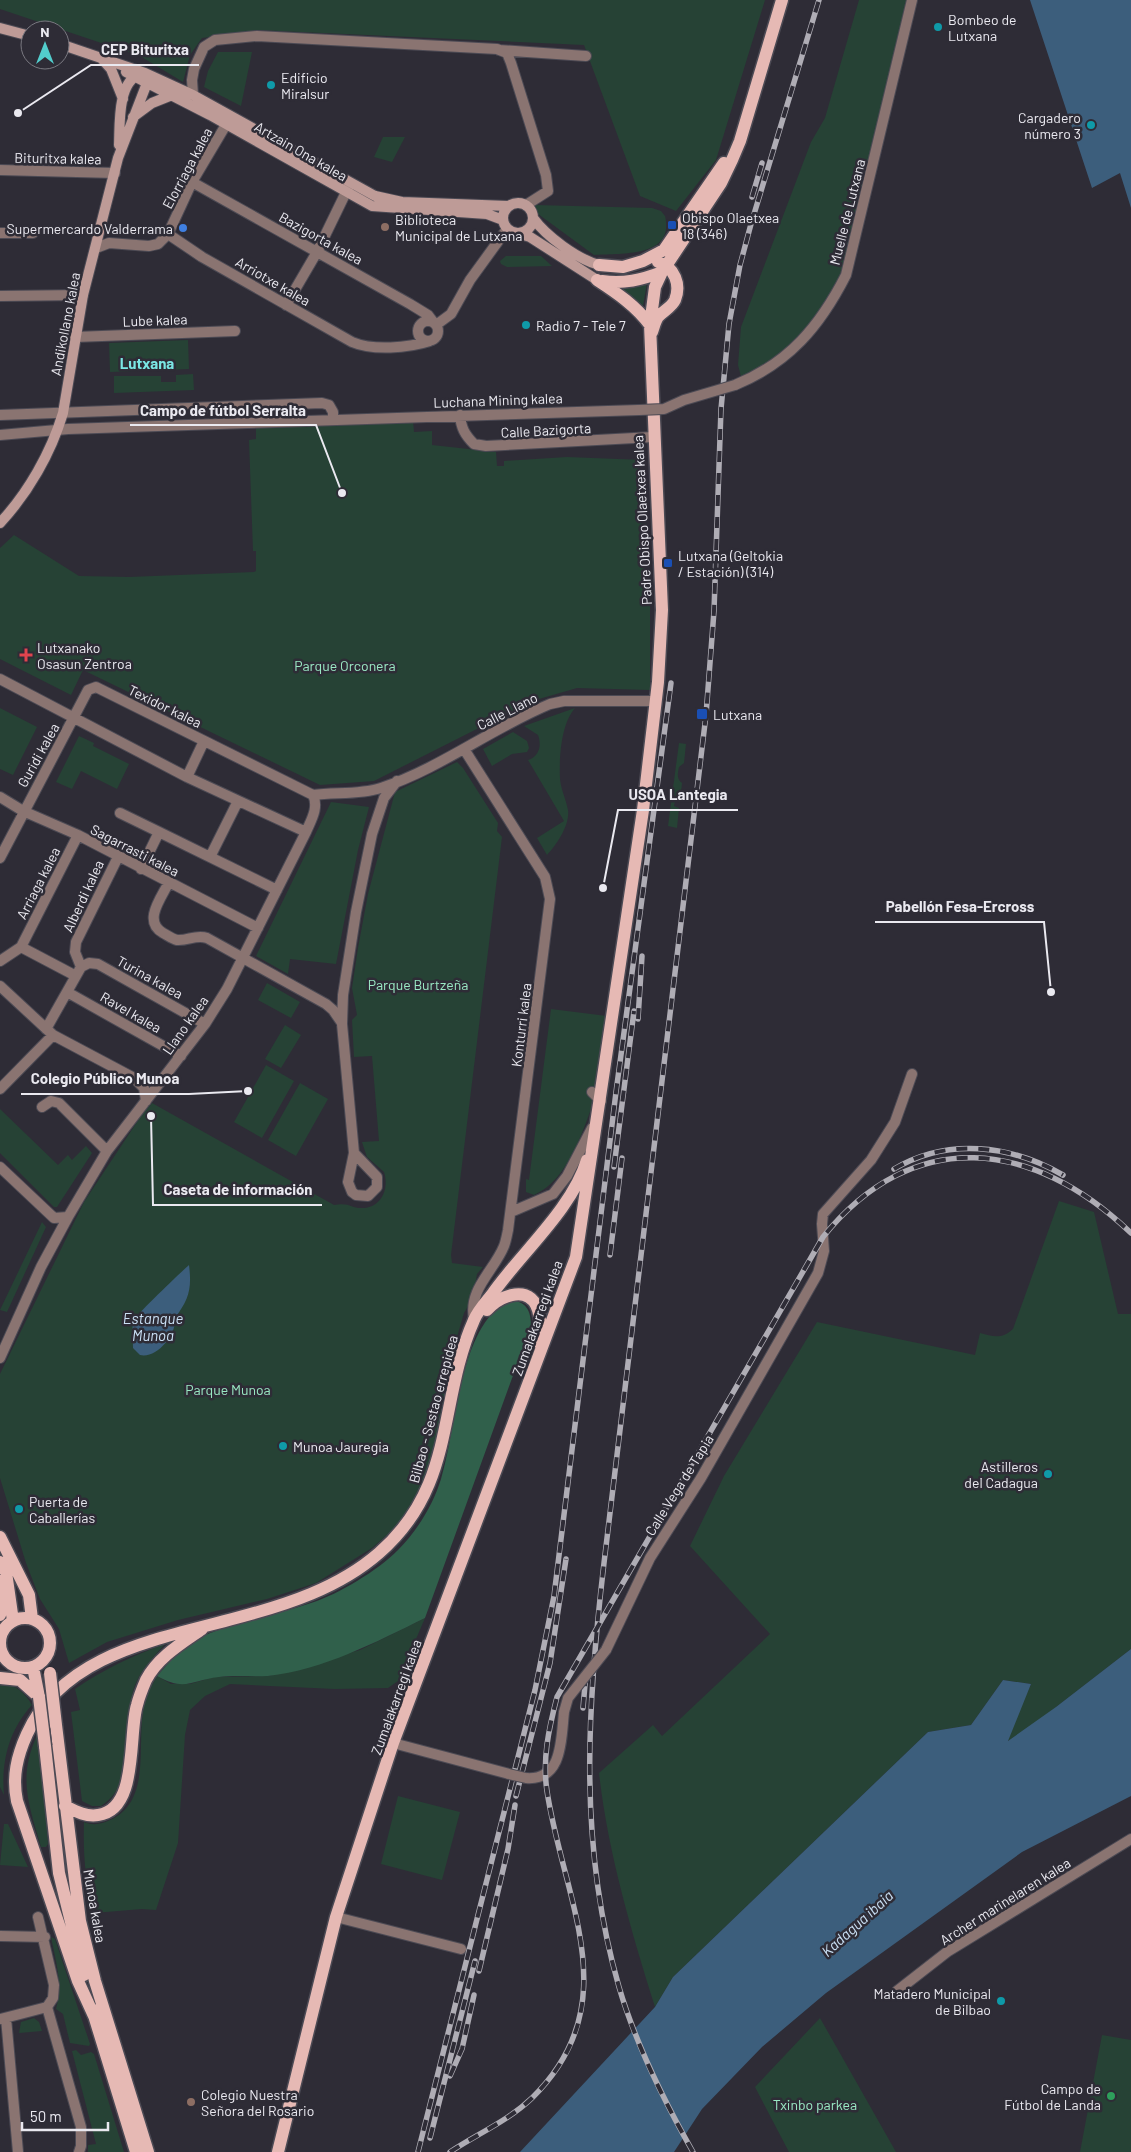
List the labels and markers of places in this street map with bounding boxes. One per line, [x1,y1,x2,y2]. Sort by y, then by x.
place label: Bombeo de Lutxana [948,11,1017,44]
marker: Bombeo de Lutxana [932,21,944,33]
callout: CEP Bituritxa [91,35,199,65]
place label: Edificio Miralsur [281,69,329,102]
marker: Edificio Miralsur [265,79,277,91]
place label: Cargadero número 3 [1018,109,1081,142]
marker: Cargadero número 3 [1085,119,1097,131]
place label: Obispo Olaetxea 18 (346) [682,209,779,242]
place label: Biblioteca Municipal de Lutxana [395,211,522,244]
marker: Obispo Olaetxea 18 (346) [666,219,678,231]
place label: Supermercardo Valderrama [7,220,173,237]
marker: Biblioteca Municipal de Lutxana [379,221,391,233]
marker: Supermercardo Valderrama [177,222,189,234]
place label: Radio 7 - Tele 7 [536,317,626,334]
marker: Radio 7 - Tele 7 [520,319,532,331]
callout: Campo de fútbol Serralta [130,395,316,425]
place label: Lutxana (Geltokia / Estación) (314) [678,547,783,580]
marker: Lutxana (Geltokia / Estación) (314) [662,557,674,569]
place label: Lutxanako Osasun Zentroa [37,639,132,672]
marker: Lutxanako Osasun Zentroa [19,648,33,662]
place label: Lutxana [713,706,762,723]
marker: Lutxana [695,707,709,721]
callout: USOA Lantegia [618,780,738,810]
callout: Pabellón Fesa-Ercross [875,892,1044,922]
callout: Colegio Público Munoa [21,1064,189,1094]
callout: Caseta de información [153,1175,322,1205]
place label: Munoa Jauregia [293,1438,389,1455]
marker: Munoa Jauregia [277,1440,289,1452]
place label: Astilleros del Cadagua [964,1458,1038,1491]
marker: Astilleros del Cadagua [1042,1468,1054,1480]
place label: Puerta de Caballerías [29,1493,95,1526]
marker: Puerta de Caballerías [13,1503,25,1515]
place label: Matadero Municipal de Bilbao [873,1985,991,2018]
marker: Matadero Municipal de Bilbao [995,1995,1007,2007]
place label: Campo de Fútbol de Landa [1004,2080,1101,2113]
place label: Colegio Nuestra Señora del Rosario [201,2086,314,2119]
marker: Campo de Fútbol de Landa [1105,2090,1117,2102]
marker: Colegio Nuestra Señora del Rosario [185,2096,197,2108]

